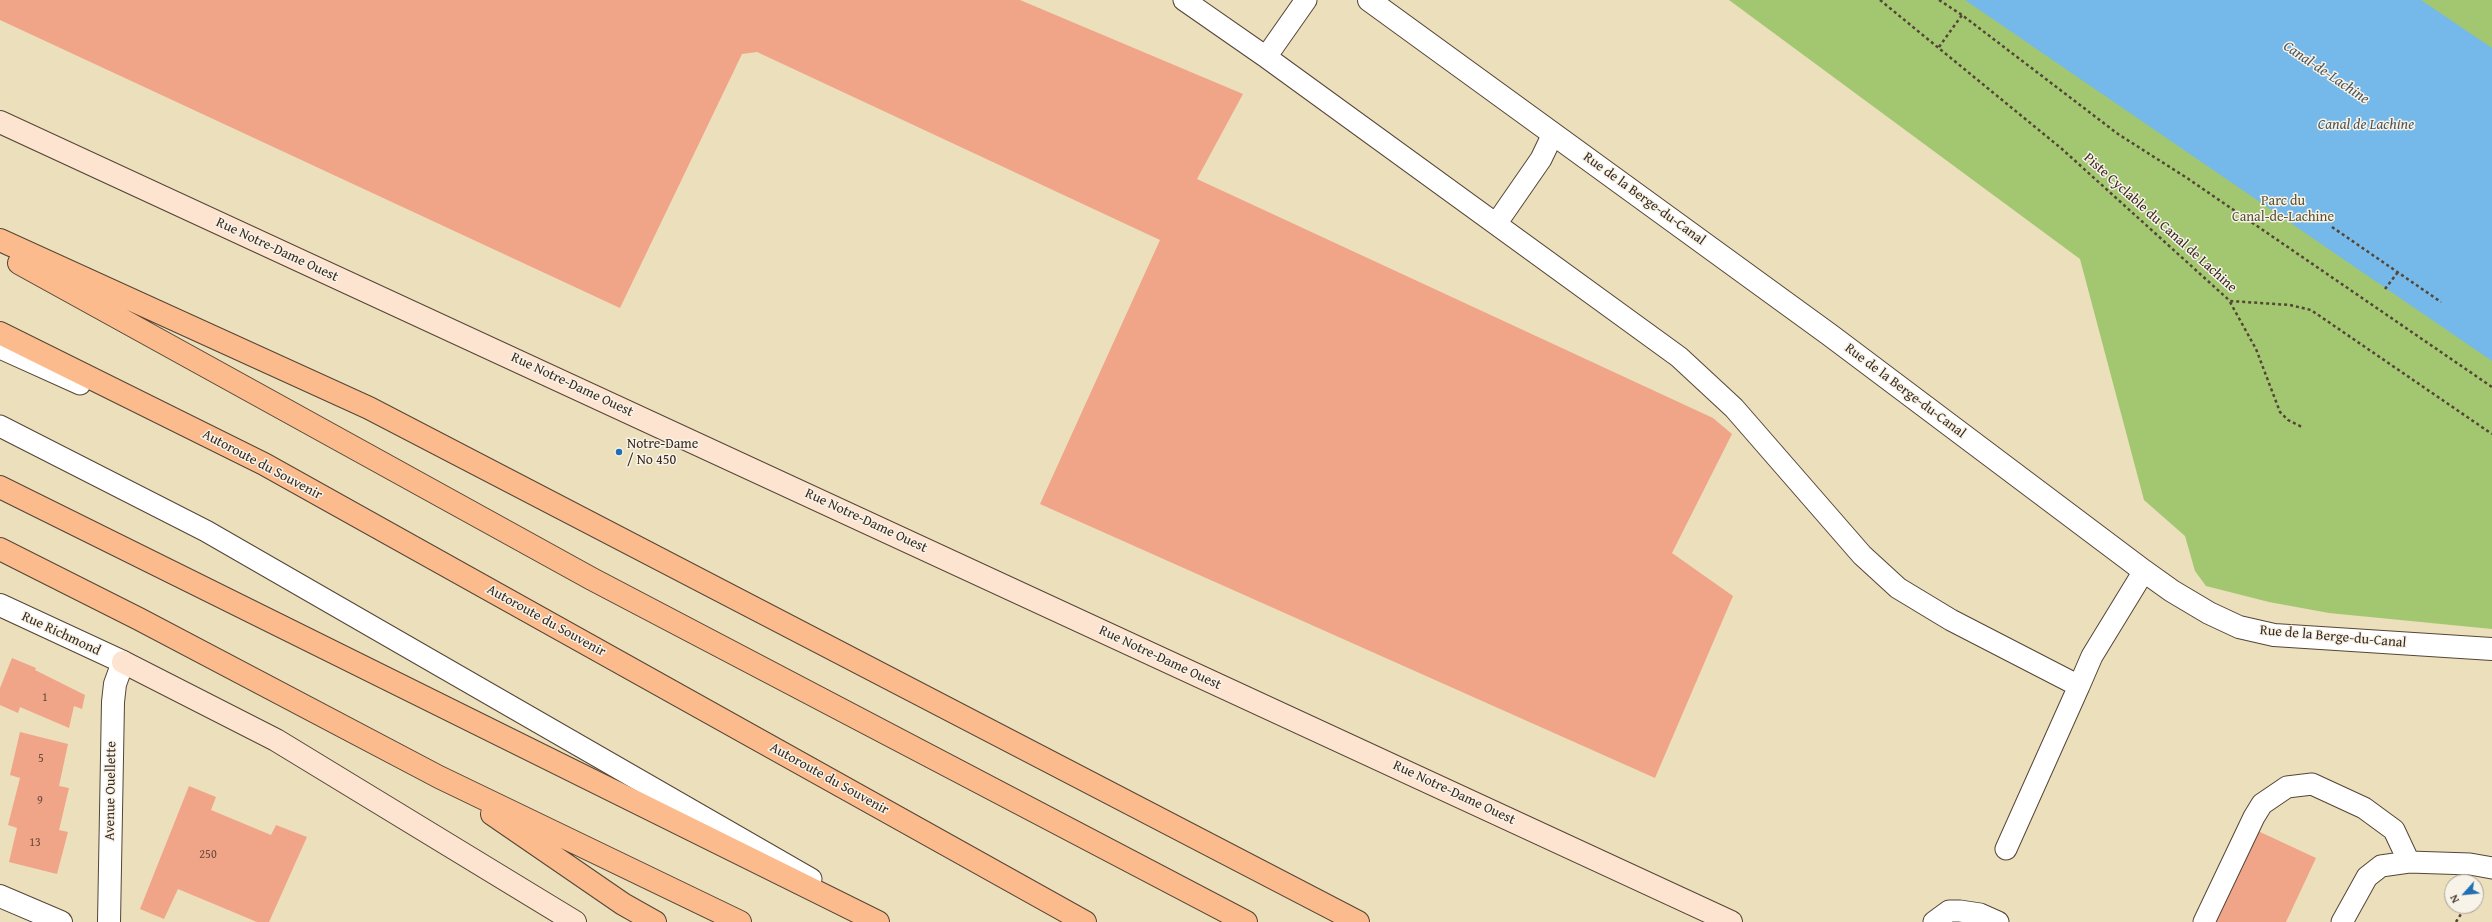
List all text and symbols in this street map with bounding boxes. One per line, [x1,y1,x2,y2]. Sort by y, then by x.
water label: Canal-de-Lachine [2280,38,2372,108]
water label: Canal de Lachine [2318,116,2414,134]
street label: Rue de la Berge-du-Canal [1580,149,1708,249]
street label: Piste Cyclable du Canal de Lachine [2080,150,2240,296]
park label: Parc du Canal-de-Lachine [2232,193,2334,226]
street label: Rue Notre-Dame Ouest [213,214,341,286]
street label: Rue de la Berge-du-Canal [1841,340,1969,442]
street label: Rue Notre-Dame Ouest [508,349,636,421]
street label: Autoroute du Souvenir [199,426,325,504]
place label: Notre-Dame / No 450 [627,436,698,468]
marker: Notre-Dame / No 450 [614,447,624,457]
street label: Rue Notre-Dame Ouest [802,485,930,557]
street label: Autoroute du Souvenir [484,581,608,661]
street label: Rue Richmond [19,608,103,660]
street label: Rue Notre-Dame Ouest [1096,622,1224,694]
street label: Rue de la Berge-du-Canal [2259,622,2407,652]
house number: 1 [42,691,48,705]
street label: Autoroute du Souvenir [767,739,891,819]
street label: Avenue Ouellette [102,741,120,841]
house number: 5 [38,752,44,766]
street label: Rue Notre-Dame Ouest [1390,757,1518,829]
house number: 9 [37,794,43,808]
house number: 13 [29,836,41,850]
house number: 250 [199,848,217,862]
north arrow [2444,874,2484,914]
text: N [2445,892,2463,906]

